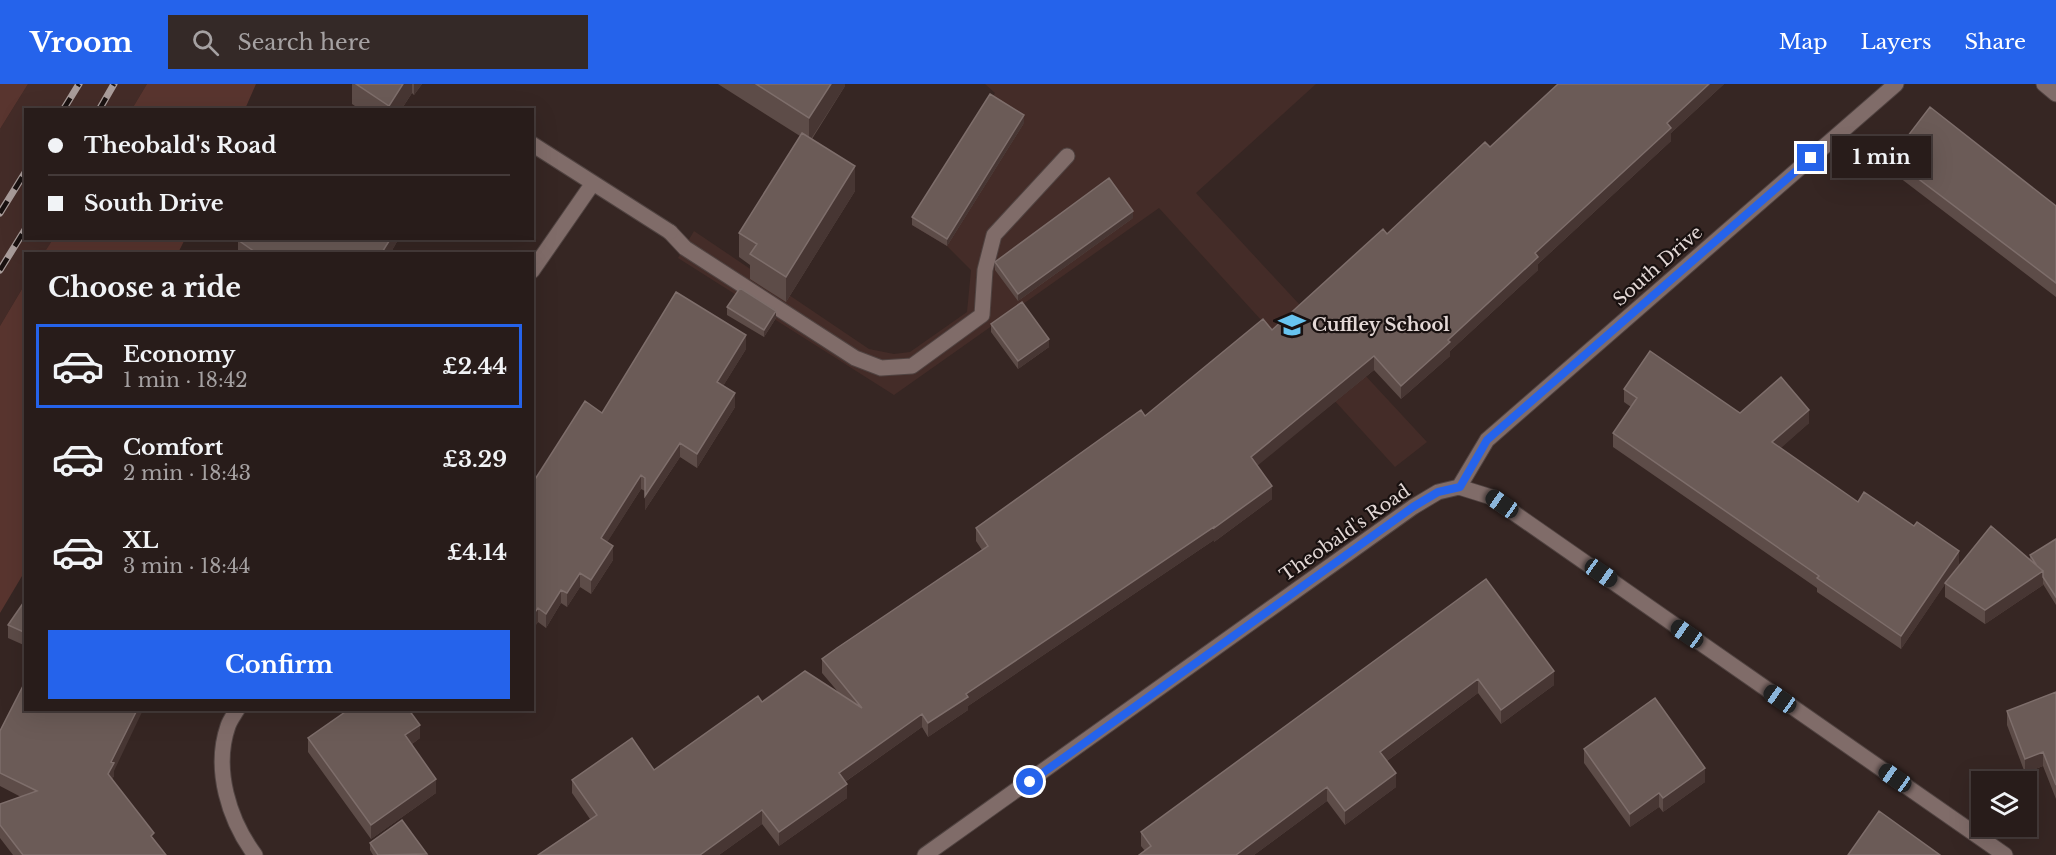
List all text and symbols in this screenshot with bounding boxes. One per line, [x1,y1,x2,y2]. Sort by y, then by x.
search box [168,15,588,69]
text: Vroom [30,25,132,60]
icon: search [189,26,222,59]
text: Search here [237,29,371,56]
text: Map [1779,29,1828,55]
text: Layers [1861,29,1932,55]
text: Share [1965,29,2026,55]
text: Theobald's Road [84,132,276,159]
callout: 1 min [1832,137,1931,179]
route end [1797,144,1824,171]
text: 1 min [1853,145,1910,169]
text: South Drive [84,190,224,217]
street label: South Drive [1609,221,1707,311]
text: Choose a ride [48,271,241,304]
school or university icon: Cuffley School [1277,310,1307,340]
place label: Cuffley School [1312,314,1450,336]
icon: car [51,339,105,393]
text: Economy [123,341,235,368]
text: £2.44 [442,353,507,380]
text: 1 min · 18:42 [123,368,248,392]
icon: car [51,432,105,486]
text: Comfort [123,434,223,461]
text: £3.29 [443,446,507,473]
text: 2 min · 18:43 [123,461,251,485]
street label: Theobald's Road [1276,480,1414,586]
car [1482,486,1522,522]
icon: car [51,525,105,579]
text: XL [123,527,158,554]
text: £4.14 [447,539,507,566]
text: 3 min · 18:44 [123,554,250,578]
car [1581,555,1621,591]
car [1667,616,1707,652]
button: Confirm [48,630,510,699]
car [1760,681,1800,717]
car [1875,760,1915,796]
route start [1016,768,1043,795]
map controls [1971,771,2037,837]
button: layers [1971,771,2037,837]

